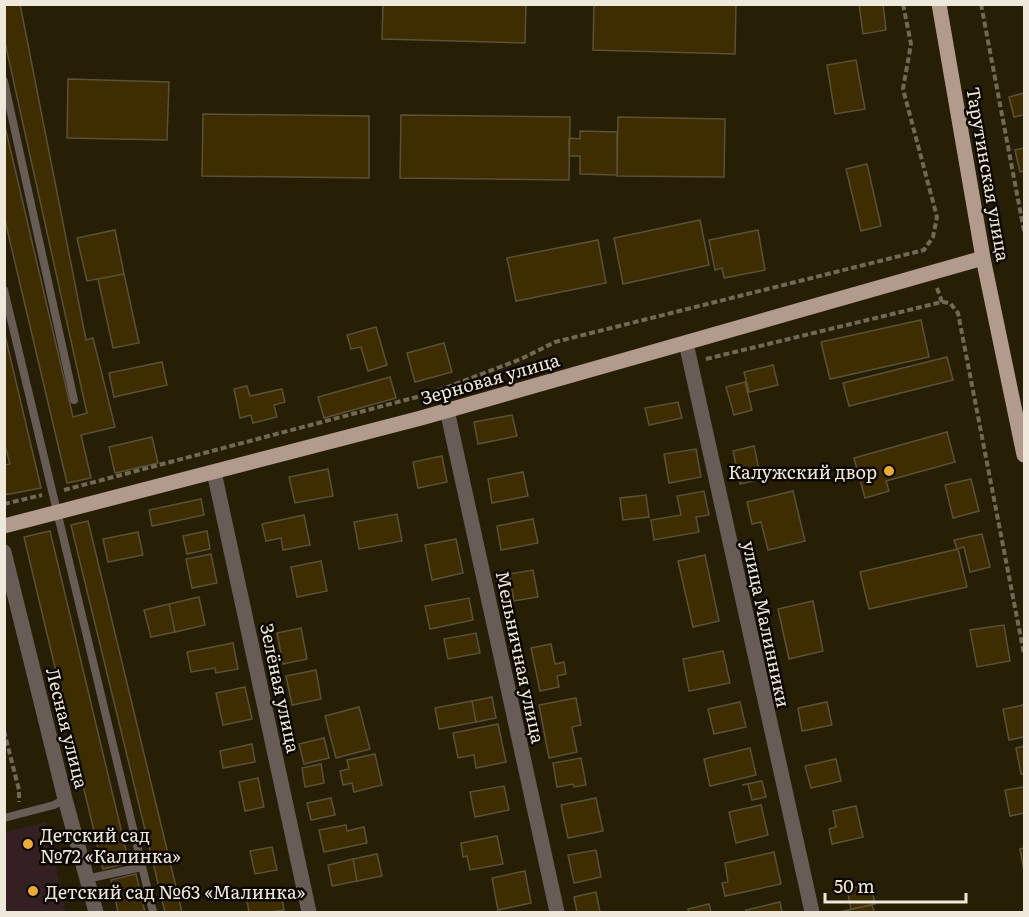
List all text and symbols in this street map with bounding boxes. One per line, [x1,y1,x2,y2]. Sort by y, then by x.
street label: Тарутинская улица [960,85,1018,264]
street label: Зерновая улица [417,345,563,411]
place label: Калужский двор [728,458,877,485]
marker: Калужский двор [882,464,896,478]
street label: улица Малинники [736,538,798,710]
street label: Мельничная улица [490,568,553,746]
street label: Зелёная улица [254,621,308,756]
street label: Лесная улица [40,665,96,792]
place label: Детский сад №72 «Калинка» [40,821,181,869]
marker: Детский сад №72 «Калинка» [21,837,35,851]
scale bar [825,866,966,904]
text: 50 m [834,872,875,899]
place label: Детский сад №63 «Малинка» [45,878,306,905]
marker: Детский сад №63 «Малинка» [26,884,40,898]

